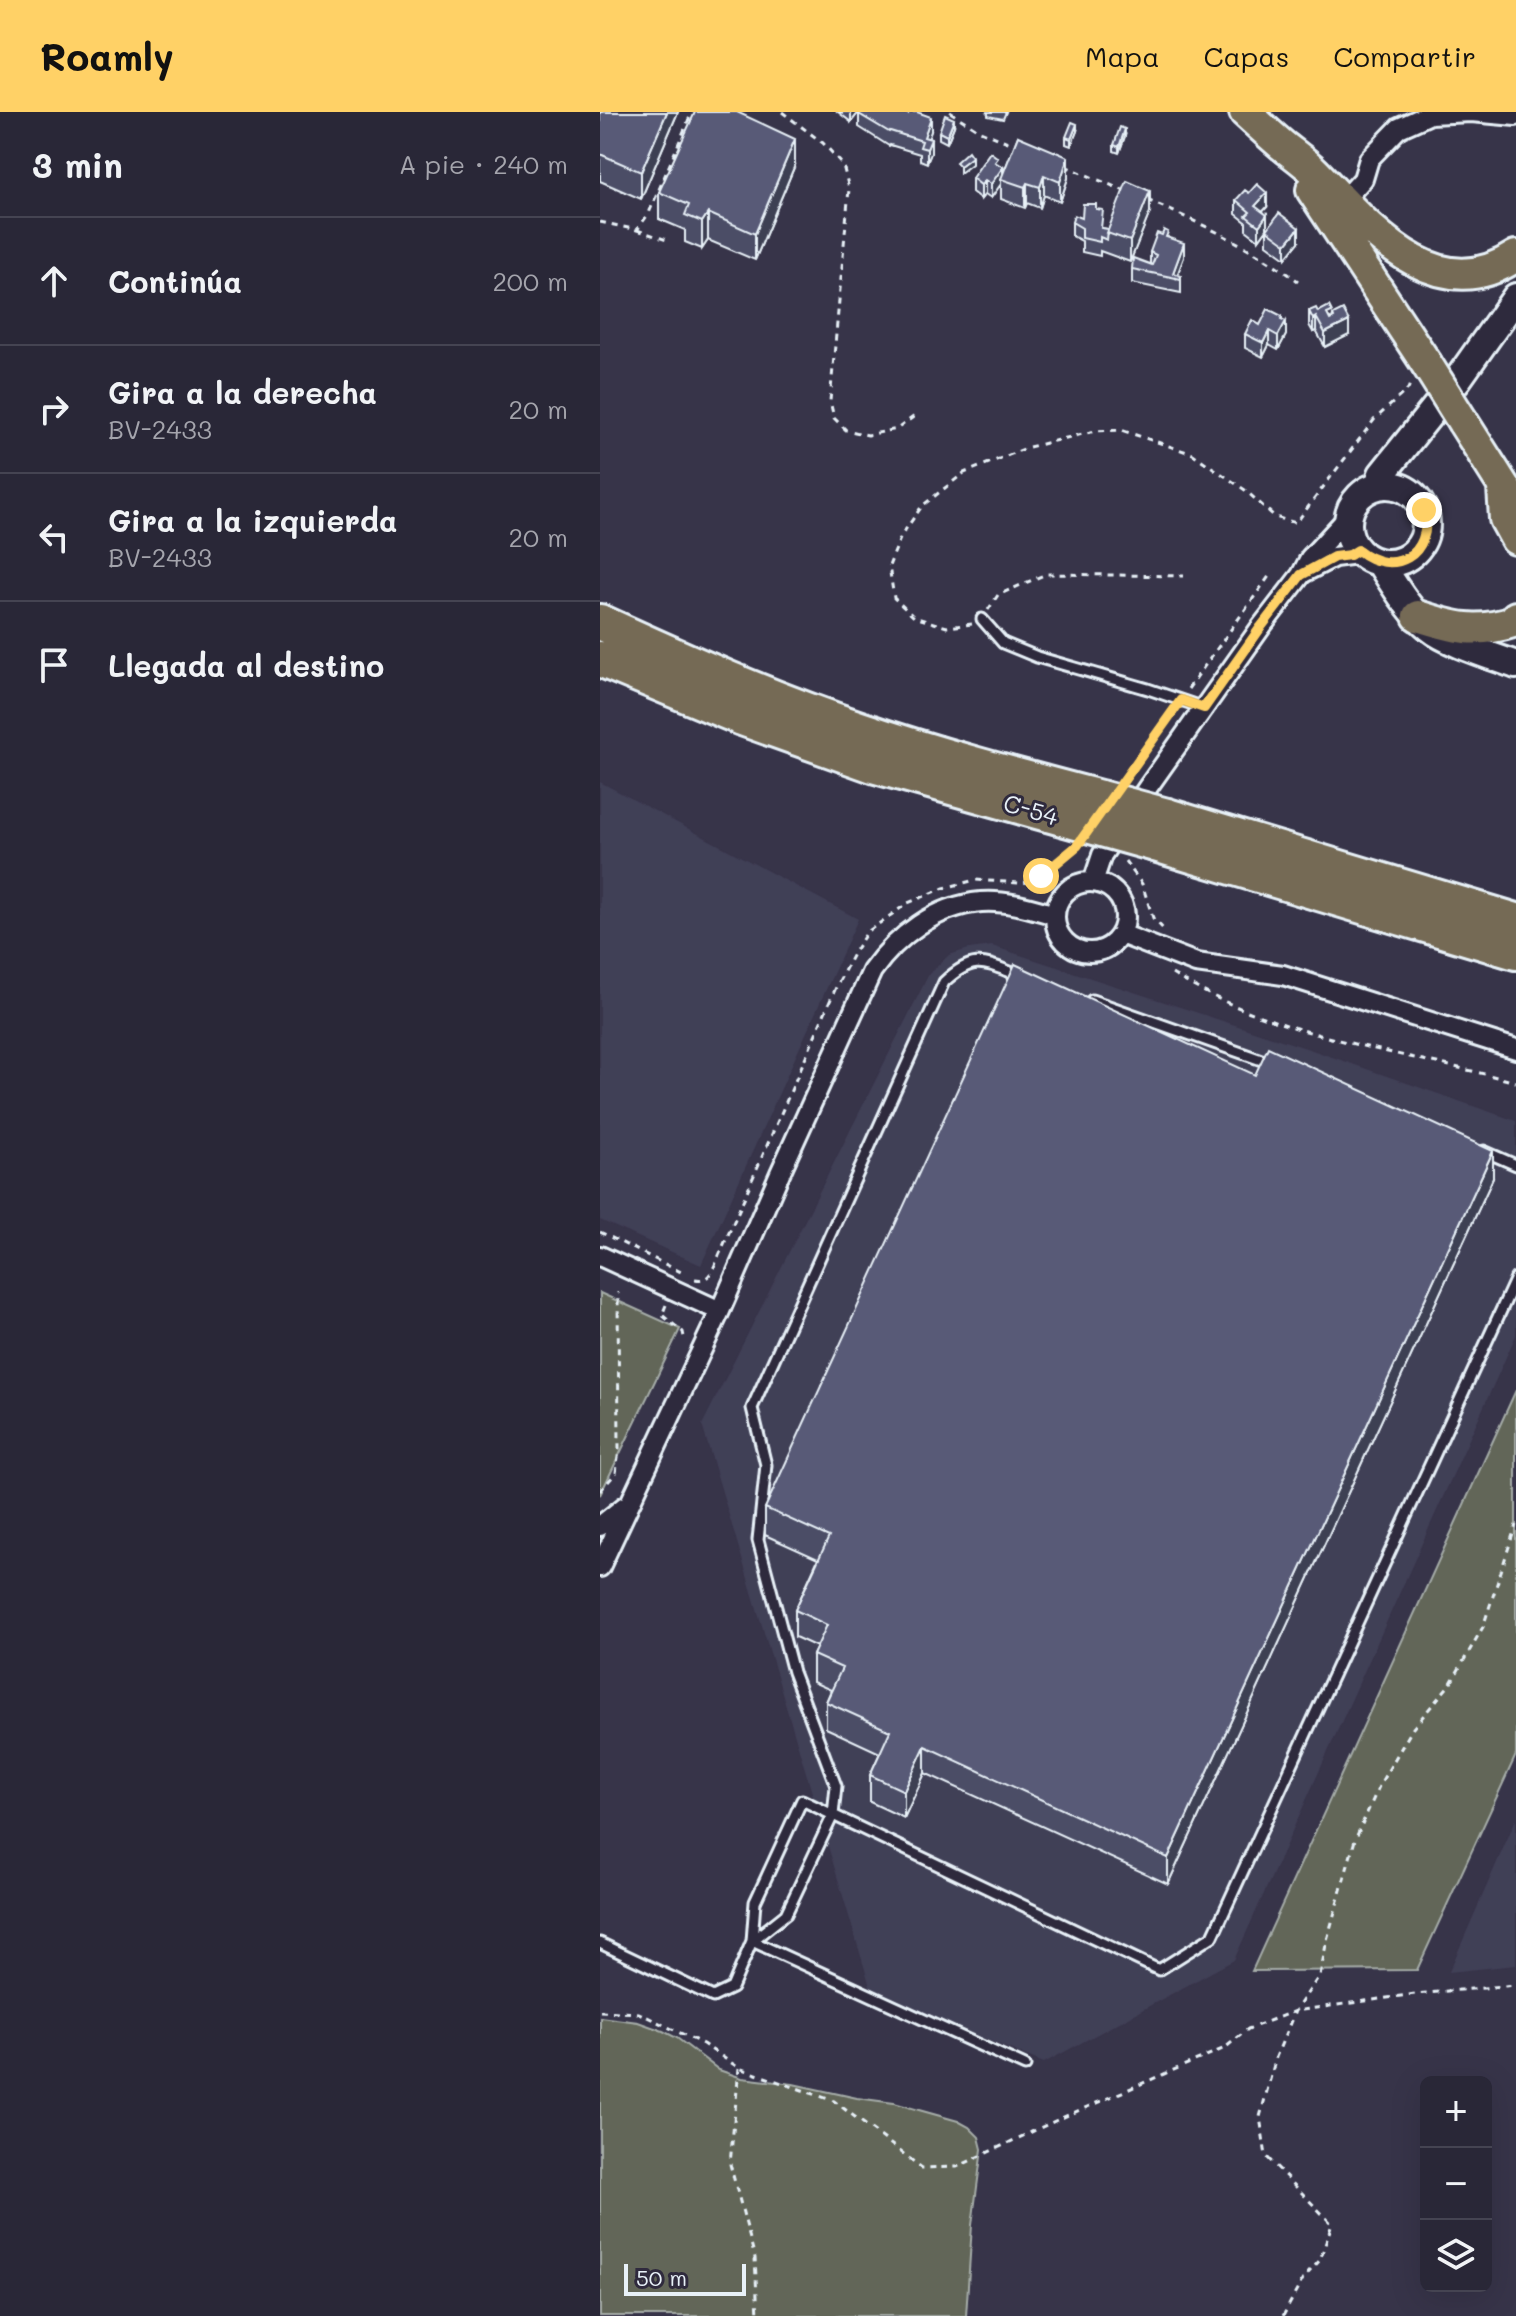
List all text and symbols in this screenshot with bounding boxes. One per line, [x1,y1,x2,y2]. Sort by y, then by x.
text: Roamly [40,31,174,81]
text: Mapa [1085,38,1160,74]
text: Capas [1204,38,1289,74]
text: Compartir [1333,38,1476,74]
text: 3 min [32,142,123,187]
text: A pie · 240 m [399,147,568,181]
icon: ahead [32,259,76,303]
text: Continúa [108,261,242,301]
text: 200 m [492,264,568,298]
text: Gira a la derecha [108,372,377,412]
icon: right [32,387,76,431]
text: 20 m [508,392,568,426]
text: BV-2433 [108,412,212,446]
route end [1406,492,1442,528]
text: Gira a la izquierda [108,500,397,540]
icon: left [32,515,76,559]
text: 20 m [508,520,568,554]
text: BV-2433 [108,540,212,574]
icon: arrive [32,643,76,687]
text: Llegada al destino [108,645,384,685]
street label: C-54 [1000,786,1062,832]
route start [1023,858,1059,894]
map controls [1420,2076,1492,2292]
button: + [1420,2076,1492,2148]
button: − [1420,2148,1492,2220]
button: layers [1420,2220,1492,2292]
scale bar [624,2260,746,2296]
text: 50 m [636,2263,687,2292]

